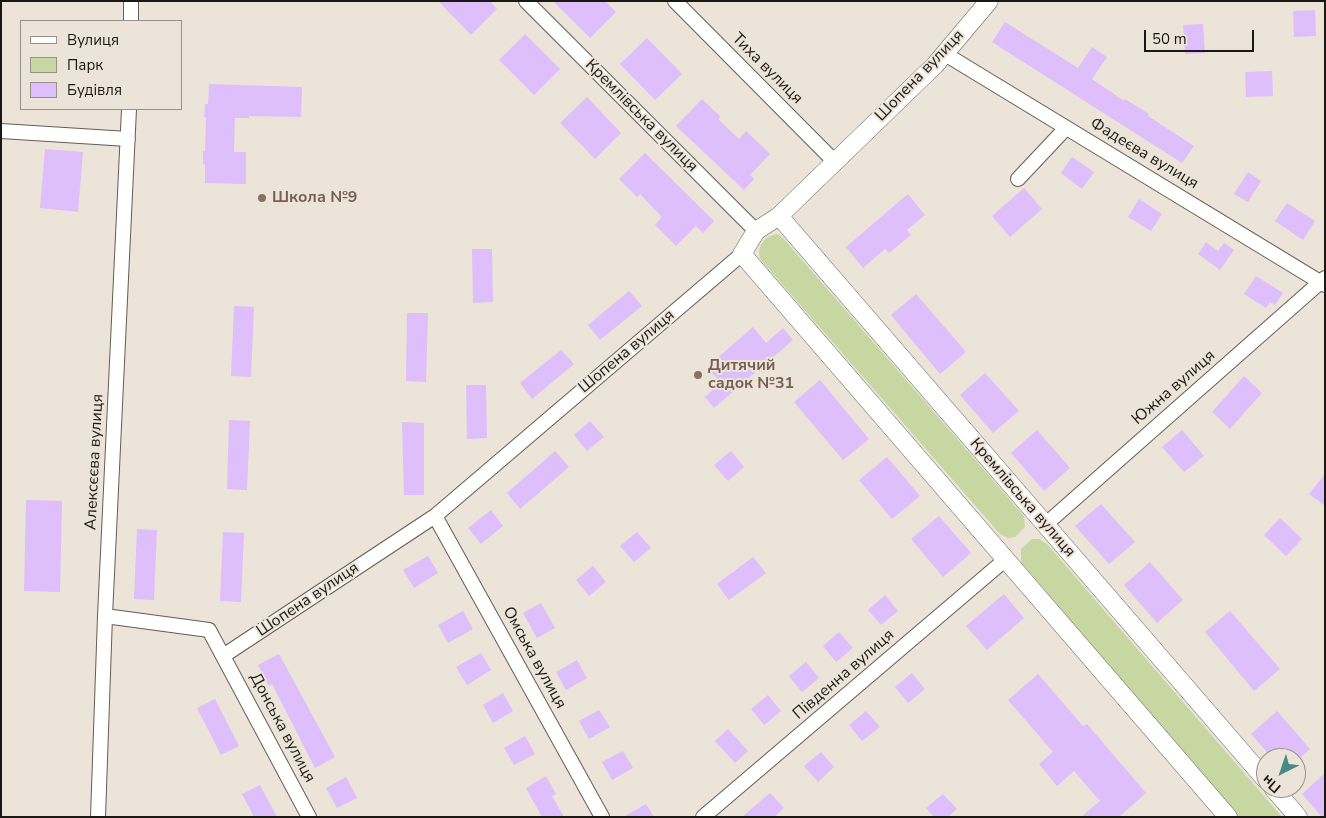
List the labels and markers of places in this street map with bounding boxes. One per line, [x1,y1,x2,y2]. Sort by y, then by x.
place label: Школа №9 [272,188,357,208]
marker: Школа №9 [256,192,268,204]
place label: Дитячий садок №31 [708,356,794,394]
marker: Дитячий садок №31 [692,369,704,381]

